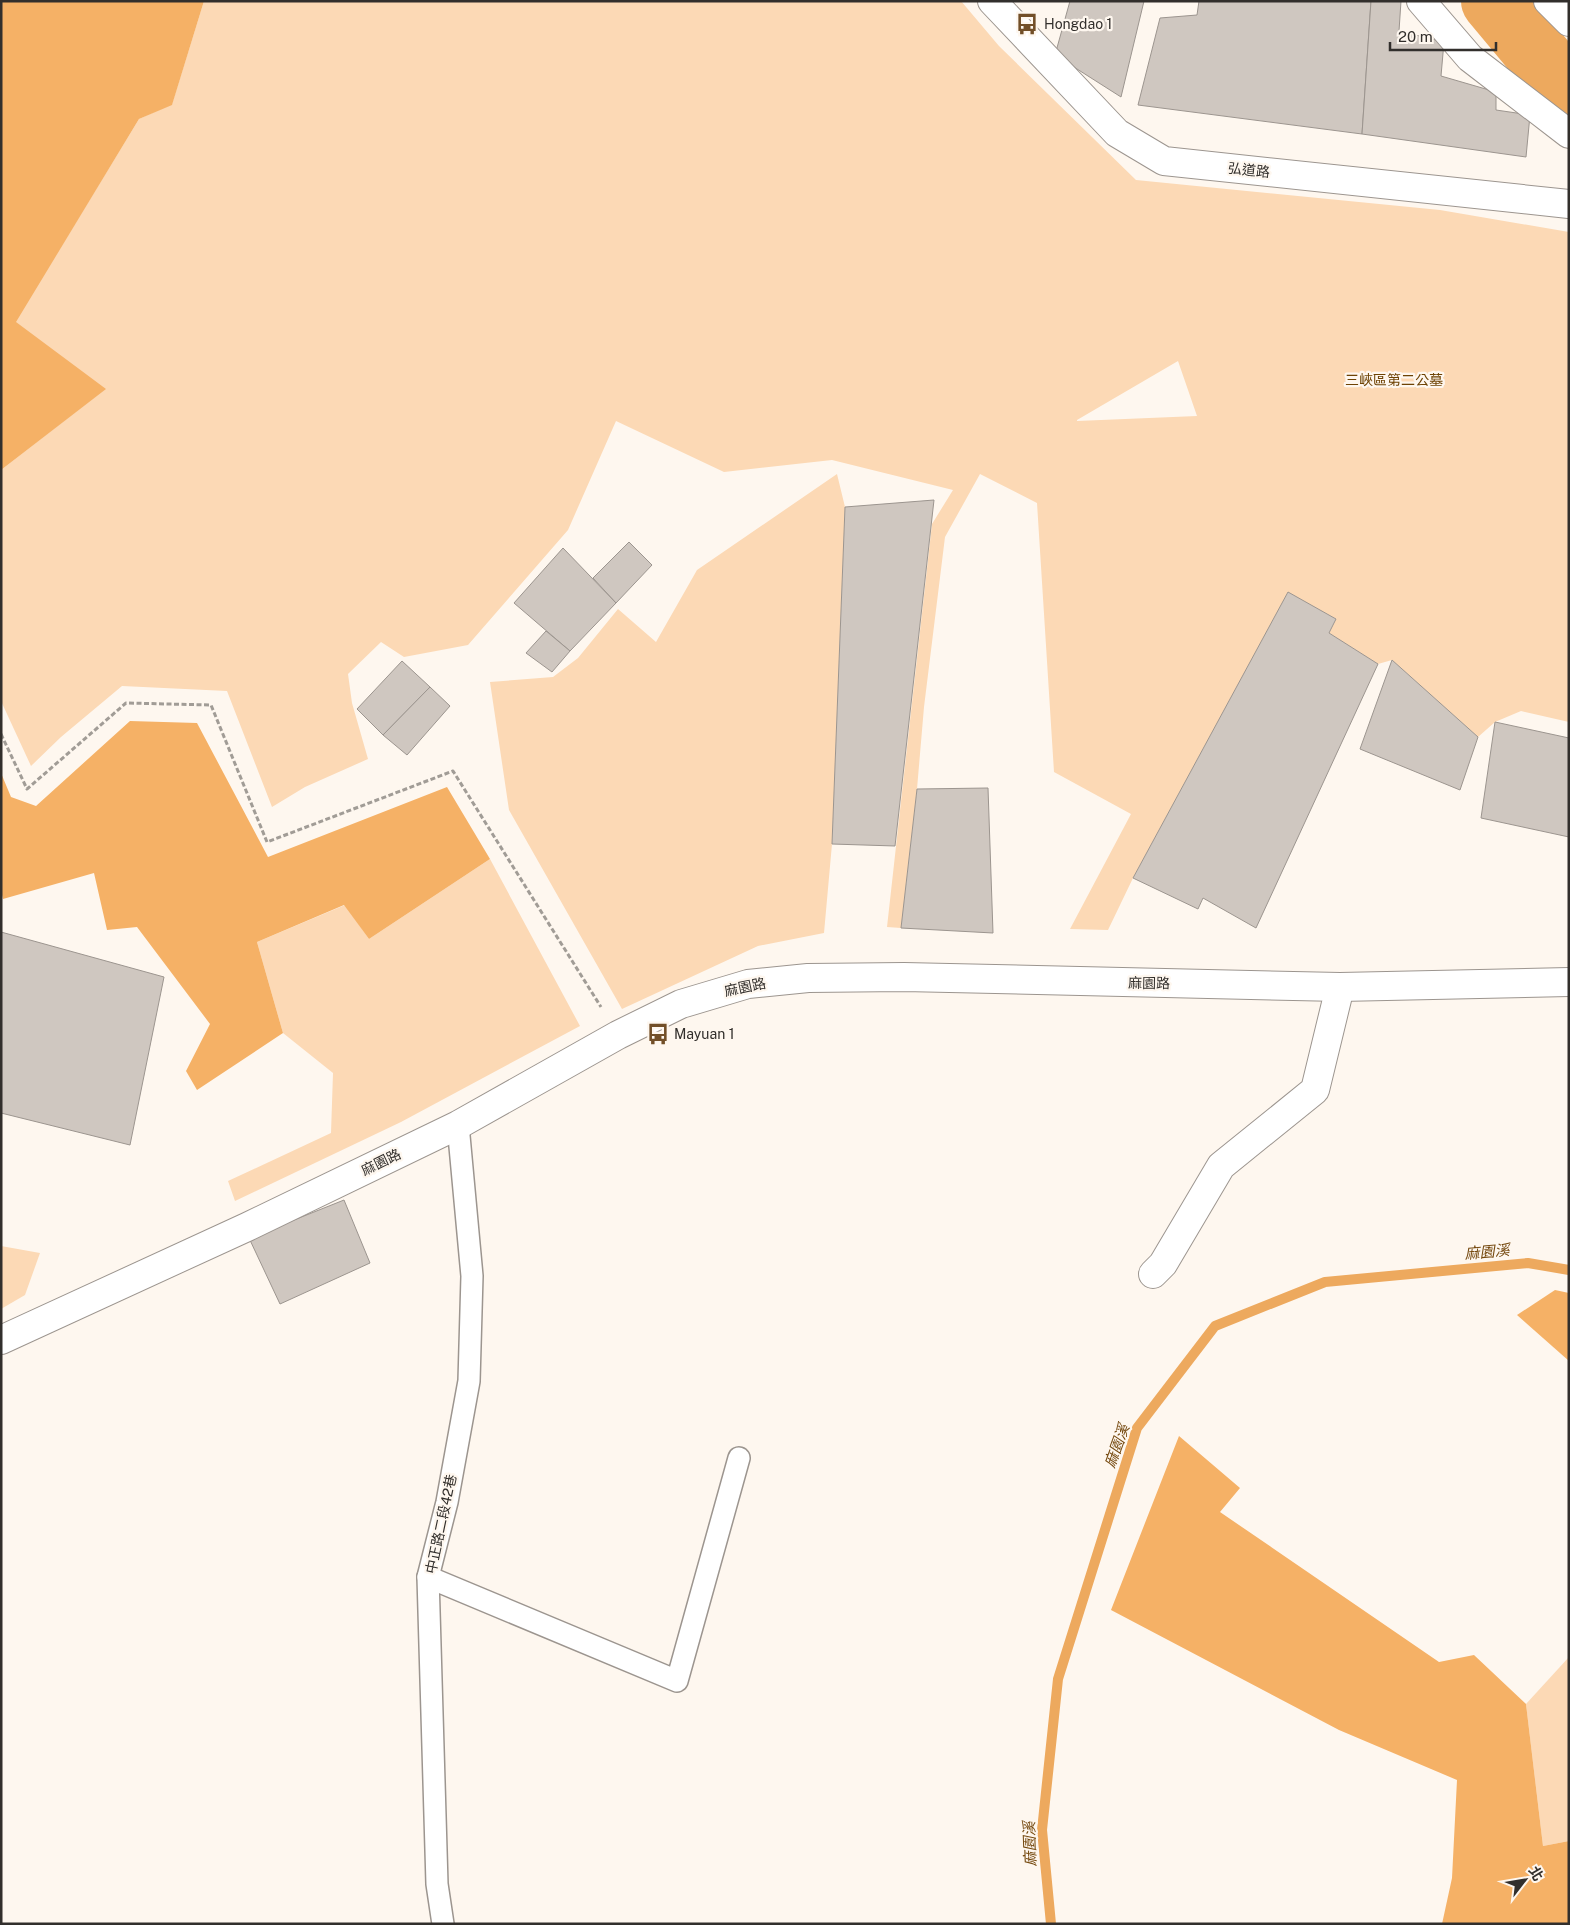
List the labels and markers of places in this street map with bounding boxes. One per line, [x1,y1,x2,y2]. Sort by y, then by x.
bus stop icon: Hongdao 1 [1014,11,1040,37]
place label: Hongdao 1 [1044,16,1112,32]
bus stop icon: Mayuan 1 [645,1021,671,1047]
place label: Mayuan 1 [674,1026,734,1042]

